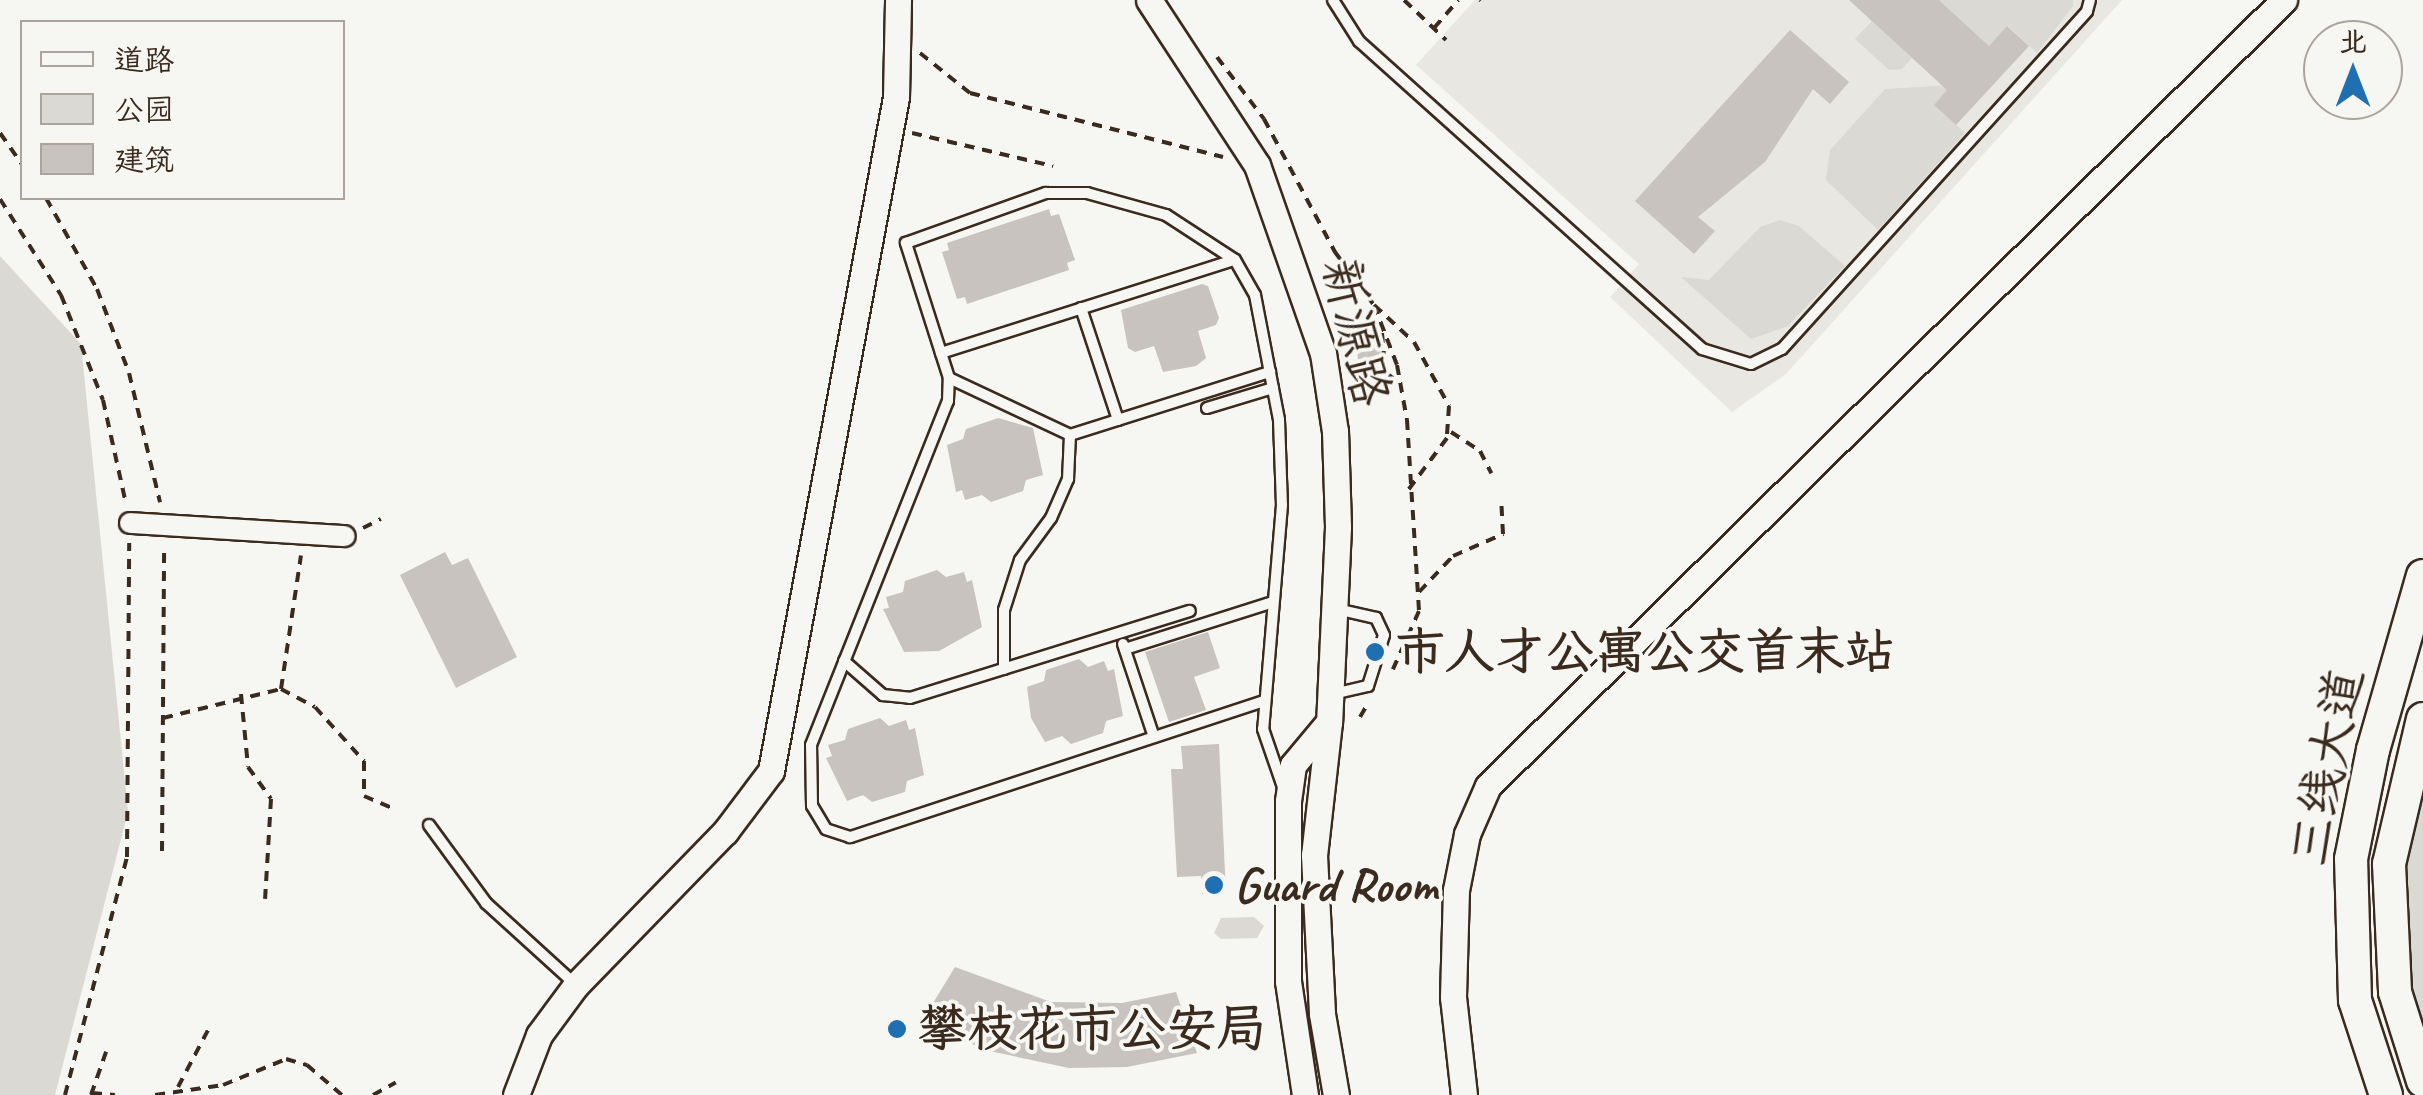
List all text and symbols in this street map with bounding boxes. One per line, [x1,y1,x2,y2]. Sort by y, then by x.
legend [20,20,345,200]
north arrow [2303,20,2403,120]
text: 北 [2339,24,2367,59]
text: 道路 [114,41,174,79]
text: 公园 [114,91,174,129]
text: 建筑 [114,141,174,179]
street label: 新源路 [1310,252,1402,412]
place label: 市人才公寓公交首末站 [1395,622,1895,682]
marker: 市人才公寓公交首末站 [1364,641,1386,663]
street label: 三线大道 [2278,663,2376,871]
place label: Guard Room [1234,855,1439,915]
marker: Guard Room [1203,874,1225,896]
place label: 攀枝花市公安局 [917,999,1267,1059]
marker: 攀枝花市公安局 [886,1018,908,1040]

